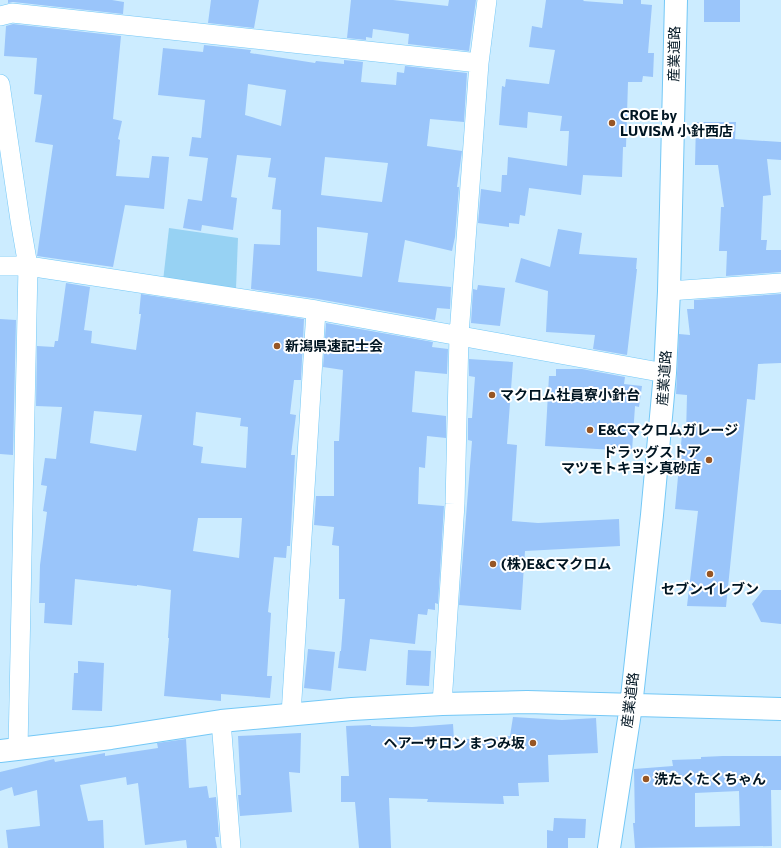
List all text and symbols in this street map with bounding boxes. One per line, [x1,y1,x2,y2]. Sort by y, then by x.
street label: 産業道路 [665,26,682,82]
place label: CROE by LUVISM 小針西店 [620,106,733,139]
marker: CROE by LUVISM 小針西店 [607,118,617,128]
place label: 新潟県速記士会 [285,337,383,354]
marker: 新潟県速記士会 [272,341,282,351]
street label: 産業道路 [653,349,674,406]
place label: マクロム社員寮小針台 [500,386,640,403]
marker: マクロム社員寮小針台 [487,390,497,400]
place label: E&Cマクロムガレージ [598,421,738,438]
marker: E&Cマクロムガレージ [585,425,595,435]
place label: ドラッグストア マツモトキヨシ真砂店 [561,443,701,476]
marker: ドラッグストア マツモトキヨシ真砂店 [704,455,714,465]
place label: (株)E&Cマクロム [501,555,611,572]
marker: (株)E&Cマクロム [488,559,498,569]
marker: セブンイレブン [705,569,715,579]
place label: セブンイレブン [661,580,759,597]
street label: 産業道路 [618,671,641,729]
place label: ヘアーサロン まつみ坂 [383,734,525,751]
marker: ヘアーサロン まつみ坂 [528,738,538,748]
place label: 洗たくたくちゃん [654,770,766,787]
marker: 洗たくたくちゃん [641,774,651,784]

